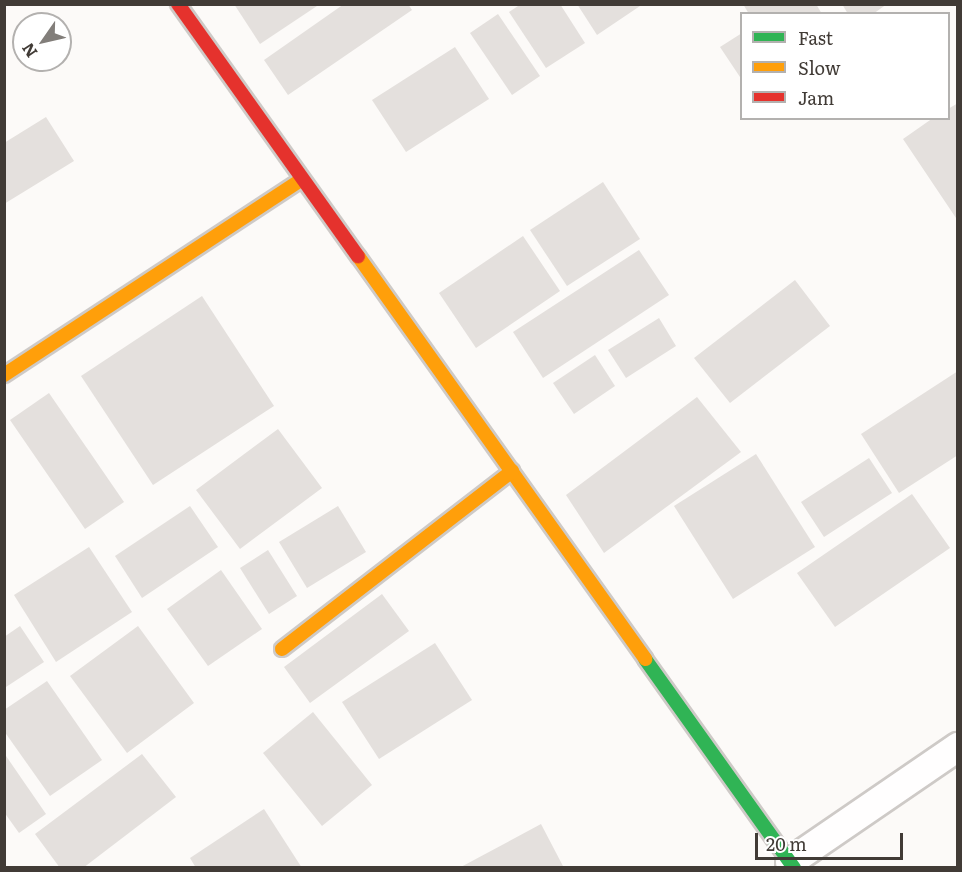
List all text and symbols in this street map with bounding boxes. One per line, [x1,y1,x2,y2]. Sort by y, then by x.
north arrow [12,12,72,72]
legend [740,12,950,120]
text: Fast [798,24,833,51]
text: N [15,39,42,63]
text: Slow [798,54,840,81]
text: Jam [798,84,834,111]
scale bar [758,821,906,859]
text: 20 m [766,830,807,857]

